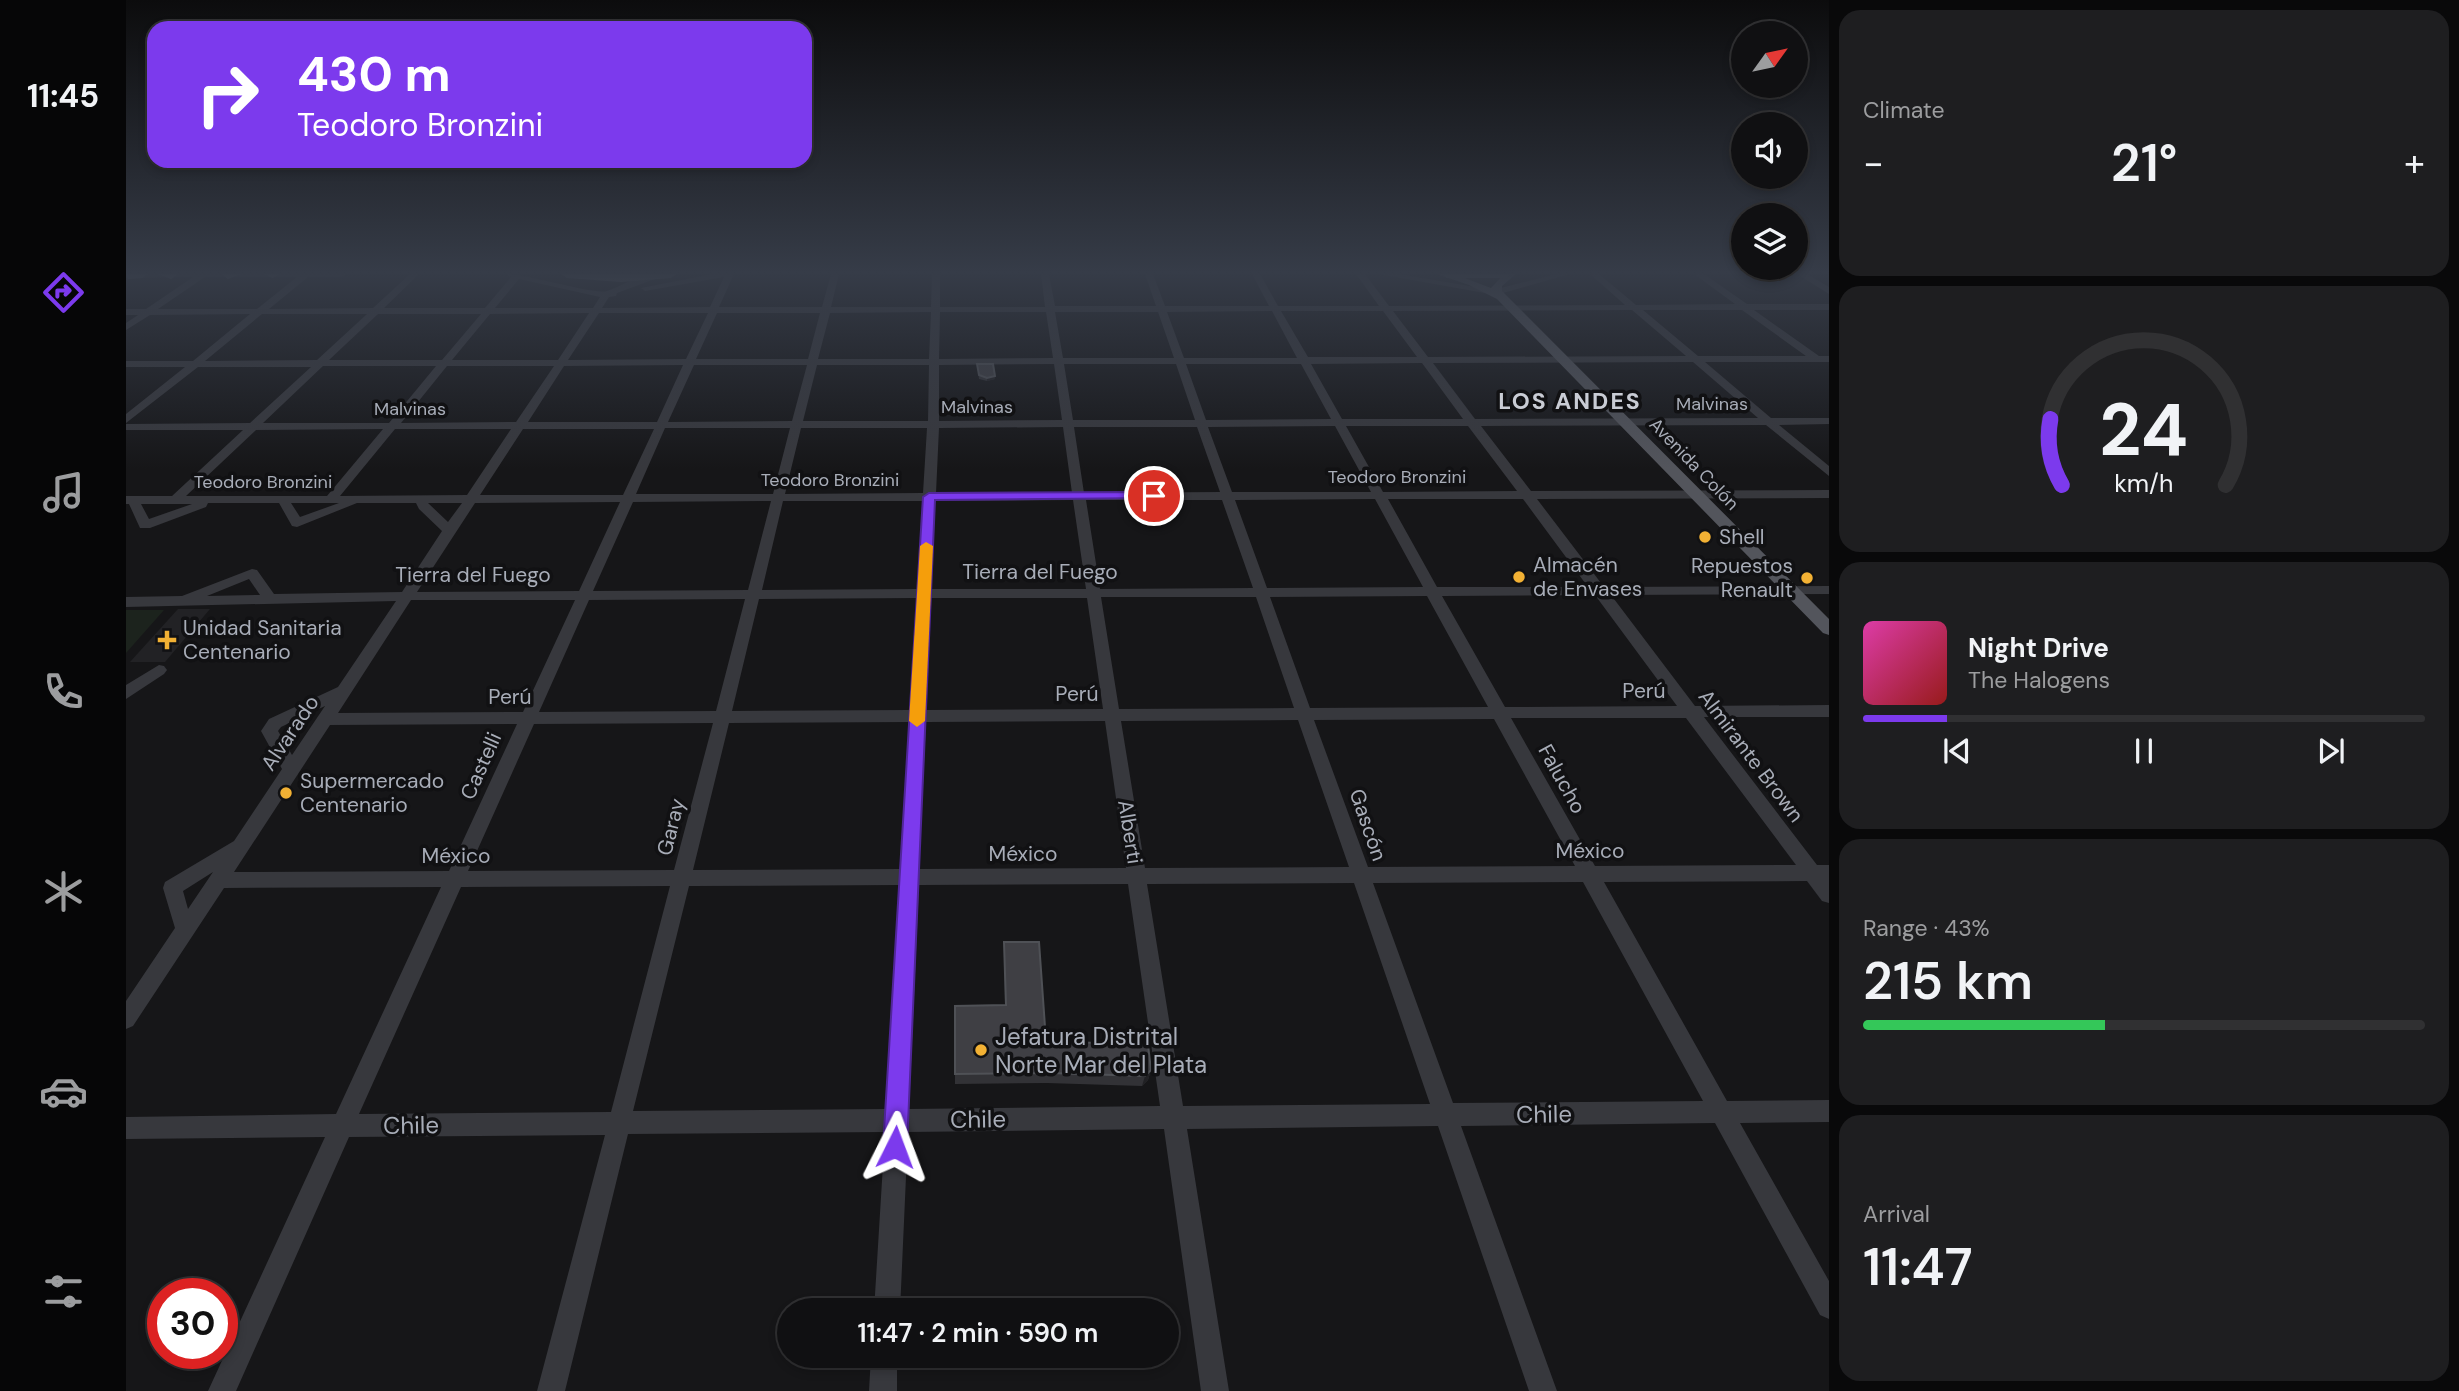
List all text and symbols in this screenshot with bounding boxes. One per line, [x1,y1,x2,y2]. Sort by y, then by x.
north arrow [1731,21,1808,98]
map controls [1731,21,1808,280]
text: 430 m [297,42,451,106]
icon: right [182,49,273,140]
text: 11:45 [27,75,99,117]
text: Climate [1863,95,1945,125]
text: Teodoro Bronzini [297,104,543,146]
button: sound [1731,112,1808,189]
text: 21° [2111,129,2177,197]
text: − [1863,138,1884,188]
text: + [2404,138,2425,188]
button: layers [1731,203,1808,280]
icon: directions [39,268,88,317]
text: 24 [2100,384,2188,479]
district label: LOS ANDES [1498,386,1642,416]
street label: Malvinas [1676,392,1748,416]
street label: Malvinas [941,395,1013,419]
street label: Malvinas [374,397,446,421]
street label: Avenida Colón [1644,413,1744,515]
street label: Teodoro Bronzini [1328,465,1466,489]
pin [1124,466,1184,526]
text: km/h [2114,467,2174,500]
icon: music [39,468,88,517]
street label: Teodoro Bronzini [761,468,899,492]
street label: Teodoro Bronzini [194,470,332,494]
icon: arrive [1135,477,1173,515]
place label: Shell [1719,523,1765,551]
marker: Shell [1697,529,1713,545]
place label: Almacén de Envases [1533,551,1642,603]
place label: Repuestos Renault [1691,552,1793,604]
street label: Tierra del Fuego [962,558,1118,586]
street label: Tierra del Fuego [395,561,551,589]
marker: Almacén de Envases [1511,569,1527,585]
marker: Repuestos Renault [1799,570,1815,586]
place label: Unidad Sanitaria Centenario [183,614,342,666]
marker: Unidad Sanitaria Centenario [157,630,177,650]
text: Night Drive [1968,631,2109,665]
text: The Halogens [1968,665,2110,695]
icon: phone [39,667,88,716]
street label: Perú [1622,677,1666,705]
street label: Perú [1055,680,1099,708]
street label: Perú [488,683,532,711]
street label: Almirante Brown [1692,684,1810,828]
street label: Alvarado [255,690,325,776]
street label: Castelli [454,728,508,804]
icon: previous [1938,732,1976,770]
icon: pause [2125,732,2163,770]
icon: next [2312,732,2350,770]
street label: Falucho [1532,739,1592,819]
place label: Supermercado Centenario [300,767,444,819]
marker: Supermercado Centenario [278,785,294,801]
street label: Gascón [1343,785,1393,865]
street label: Garay [650,795,692,858]
street label: Alberti [1111,798,1149,866]
street label: México [1555,837,1625,865]
street label: México [988,840,1058,868]
street label: México [421,842,491,870]
icon: climate [39,867,88,916]
text: Range · 43% [1863,913,1990,943]
text: 215 km [1863,947,2033,1015]
place label: Jefatura Distrital Norte Mar del Plata [995,1021,1207,1080]
marker: Jefatura Distrital Norte Mar del Plata [973,1042,989,1058]
icon: car [39,1067,88,1116]
street label: Chile [1516,1098,1572,1130]
street label: Chile [950,1103,1006,1135]
street label: Chile [383,1109,439,1141]
position arrow [858,1110,932,1184]
text: Arrival [1863,1199,1930,1229]
text: 11:47 [1863,1233,1973,1301]
icon: filters [39,1267,88,1316]
speed limit sign: 30 [147,1278,238,1369]
text: 11:47 · 2 min · 590 m [858,1316,1098,1350]

